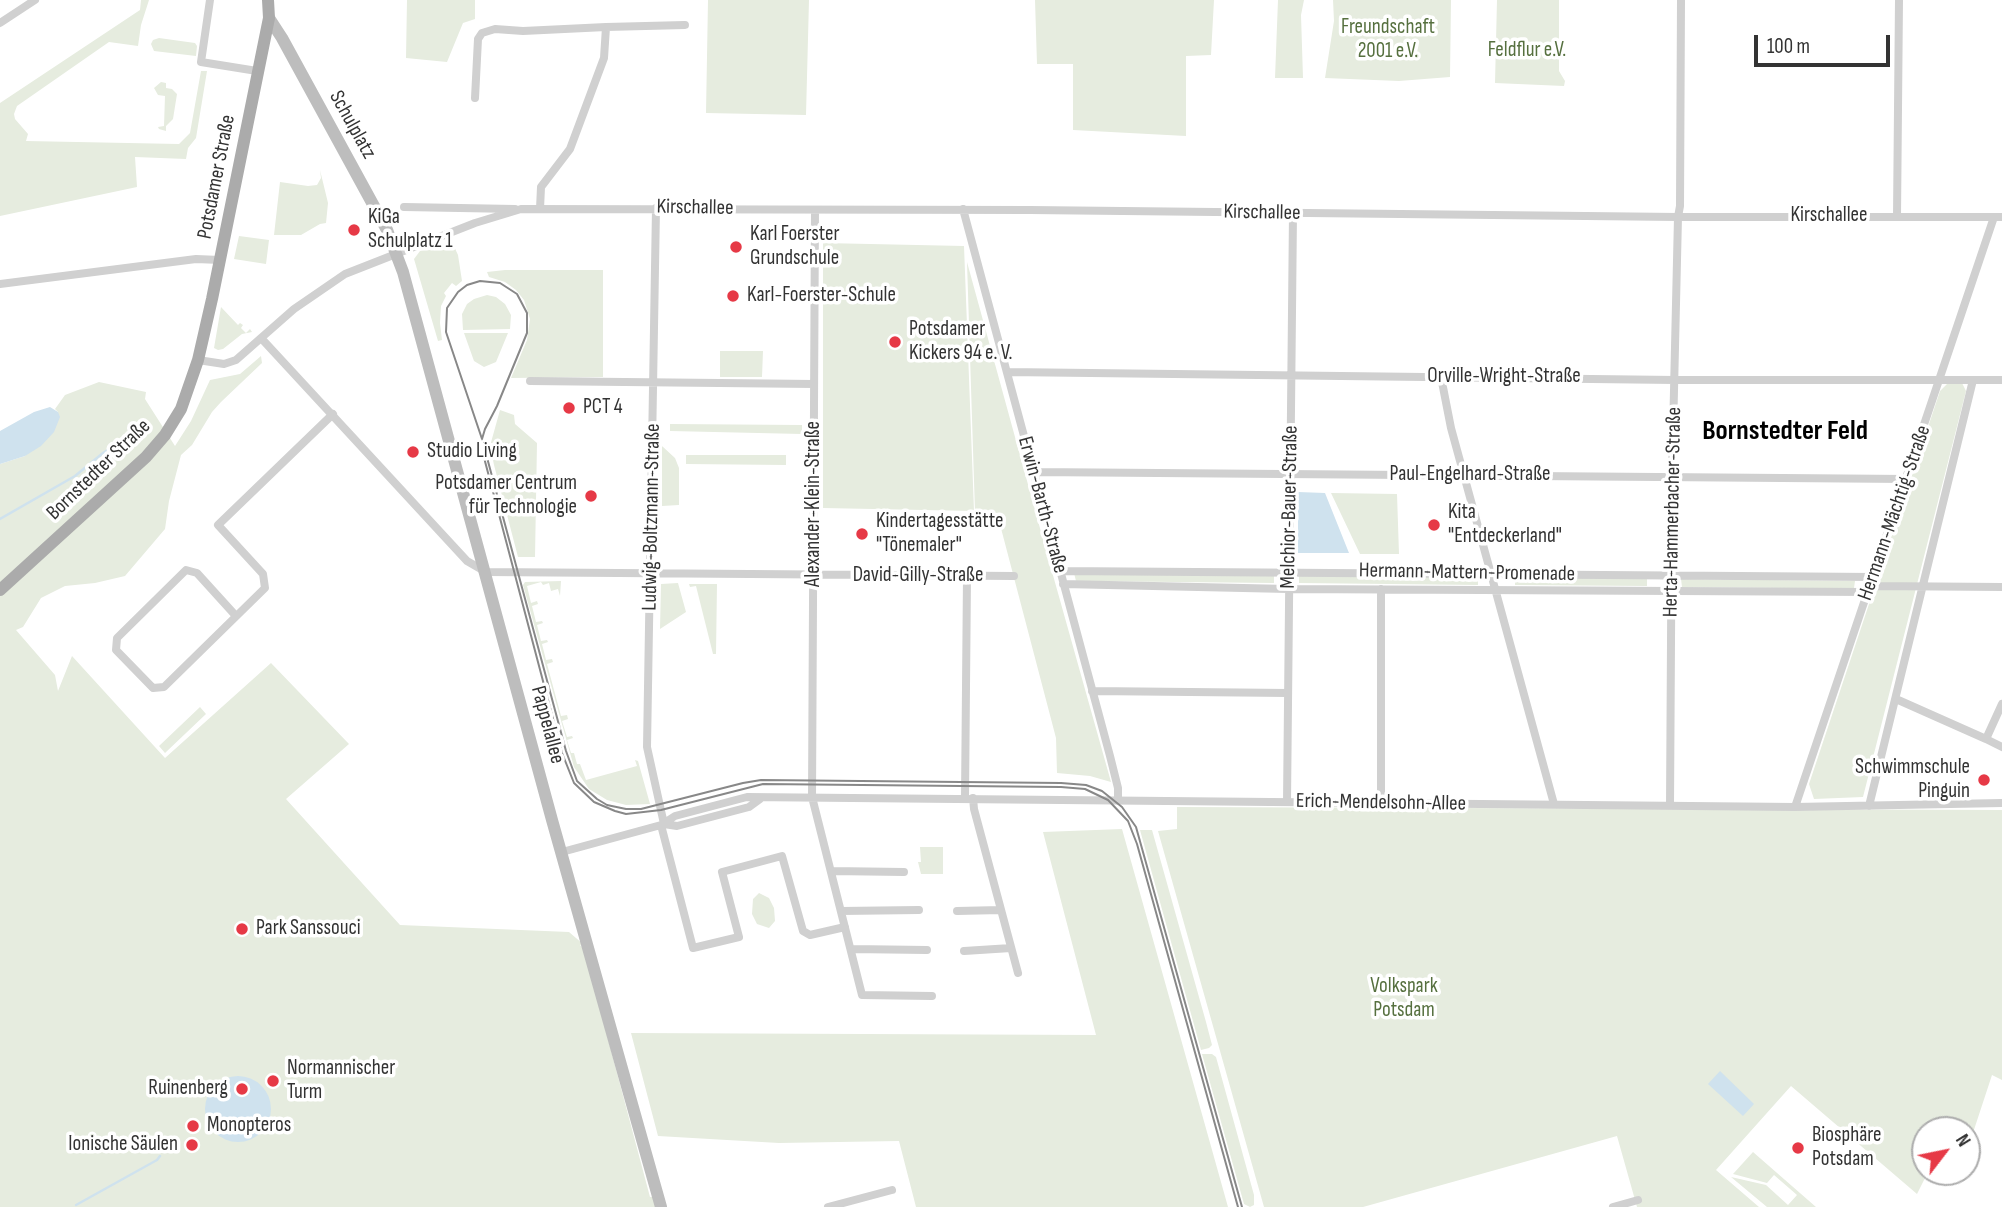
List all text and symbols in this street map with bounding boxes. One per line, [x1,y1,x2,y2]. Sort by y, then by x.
park label: Freundschaft 2001 e.V. [1341,15,1435,65]
scale bar [1757,21,1894,65]
text: 100 m [1767,34,1810,59]
park label: Feldflur e.V. [1488,38,1566,64]
street label: Schulplatz [323,87,381,163]
street label: Potsdamer Straße [193,113,241,241]
street label: Kirschallee [656,195,734,221]
street label: Kirschallee [1223,200,1301,226]
street label: Kirschallee [1791,203,1867,229]
place label: KiGa Schulplatz 1 [368,205,453,255]
marker: KiGa Schulplatz 1 [346,222,362,238]
place label: Karl Foerster Grundschule [750,222,840,272]
marker: Karl Foerster Grundschule [728,239,744,255]
place label: Karl-Foerster-Schule [747,283,896,309]
marker: Karl-Foerster-Schule [725,288,741,304]
place label: Potsdamer Kickers 94 e. V. [909,317,1013,367]
marker: Potsdamer Kickers 94 e. V. [887,334,903,350]
street label: Orville-Wright-Straße [1427,364,1581,390]
place label: PCT 4 [583,395,623,421]
marker: PCT 4 [561,400,577,416]
street label: Herta-Hammerbacher-Straße [1659,407,1687,617]
street label: Bornstedter Straße [42,414,156,526]
district label: Bornstedter Feld [1702,415,1868,449]
street label: Alexander-Klein-Straße [801,421,827,587]
street label: Hermann-Mächtig-Straße [1853,422,1937,604]
street label: Ludwig-Boltzmann-Straße [638,423,666,611]
street label: Melchior-Bauer-Straße [1276,425,1304,589]
street label: Erwin-Barth-Straße [1012,434,1072,576]
place label: Studio Living [427,439,517,465]
marker: Studio Living [405,444,421,460]
street label: Paul-Engelhard-Straße [1390,462,1550,488]
place label: Potsdamer Centrum für Technologie [435,471,577,521]
marker: Potsdamer Centrum für Technologie [583,488,599,504]
place label: Kita "Entdeckerland" [1448,500,1562,550]
place label: Kindertagesstätte "Tönemaler" [876,509,1003,559]
marker: Kita "Entdeckerland" [1426,517,1442,533]
marker: Kindertagesstätte "Tönemaler" [854,526,870,542]
street label: Hermann-Mattern-Promenade [1359,559,1575,587]
street label: David-Gilly-Straße [853,563,983,589]
street label: Pappelallee [525,683,569,767]
place label: Schwimmschule Pinguin [1855,755,1970,805]
marker: Schwimmschule Pinguin [1976,772,1992,788]
street label: Erich-Mendelsohn-Allee [1296,789,1466,817]
place label: Park Sanssouci [256,916,361,942]
marker: Park Sanssouci [234,921,250,937]
park label: Volkspark Potsdam [1370,974,1438,1024]
place label: Normannischer Turm [287,1056,395,1106]
marker: Normannischer Turm [265,1073,281,1089]
place label: Ruinenberg [148,1076,228,1102]
marker: Ruinenberg [234,1081,250,1097]
place label: Monopteros [207,1113,291,1139]
north arrow [1911,1116,1981,1186]
marker: Monopteros [185,1118,201,1134]
place label: Biosphäre Potsdam [1812,1123,1881,1173]
text: N [1950,1130,1975,1151]
place label: Ionische Säulen [68,1132,178,1158]
marker: Ionische Säulen [184,1137,200,1153]
marker: Biosphäre Potsdam [1790,1140,1806,1156]

